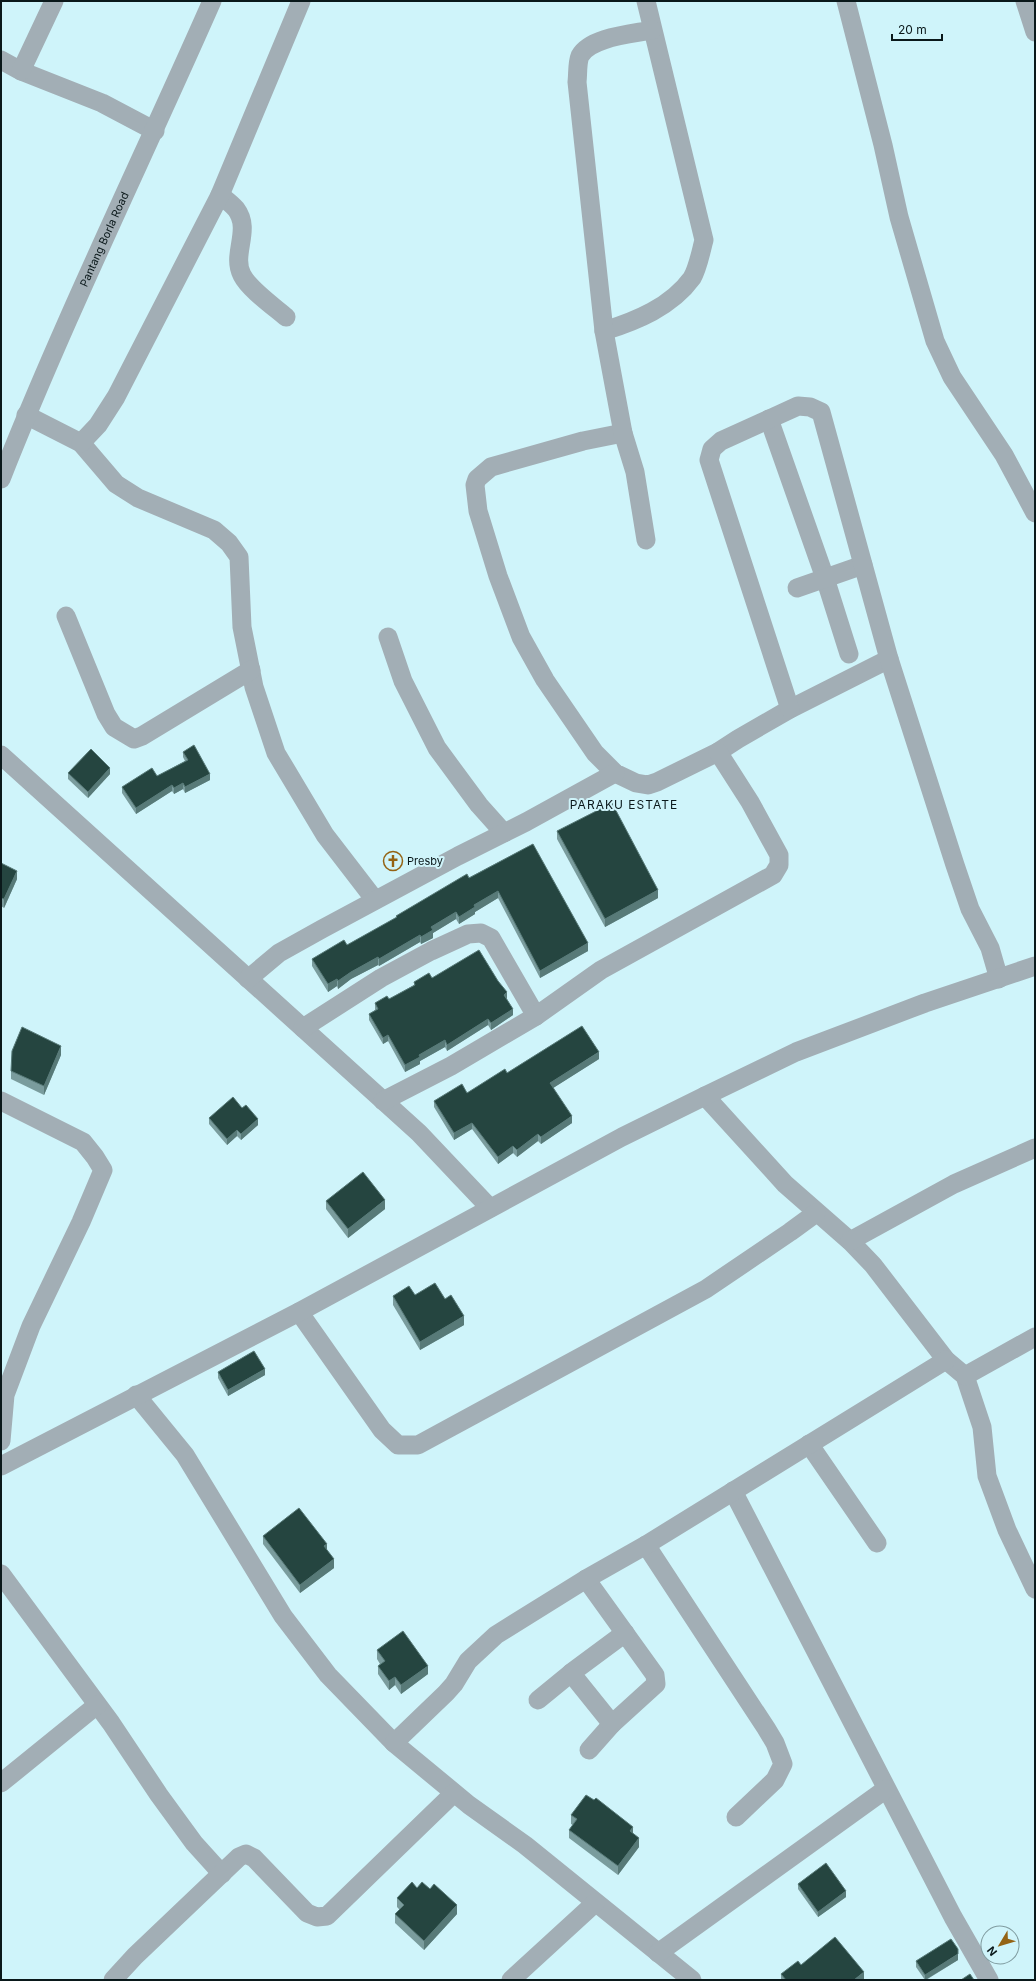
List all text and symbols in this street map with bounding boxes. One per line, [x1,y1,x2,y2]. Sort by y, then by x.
scale bar [892,16,942,42]
text: 20 m [898,22,927,37]
street label: Pantang Borla Road [77,190,132,289]
district label: PARAKU ESTATE [570,797,678,812]
church icon: Presby [382,850,404,872]
place label: Presby [407,854,443,868]
north arrow [980,1925,1020,1965]
text: N [984,1944,1000,1959]

